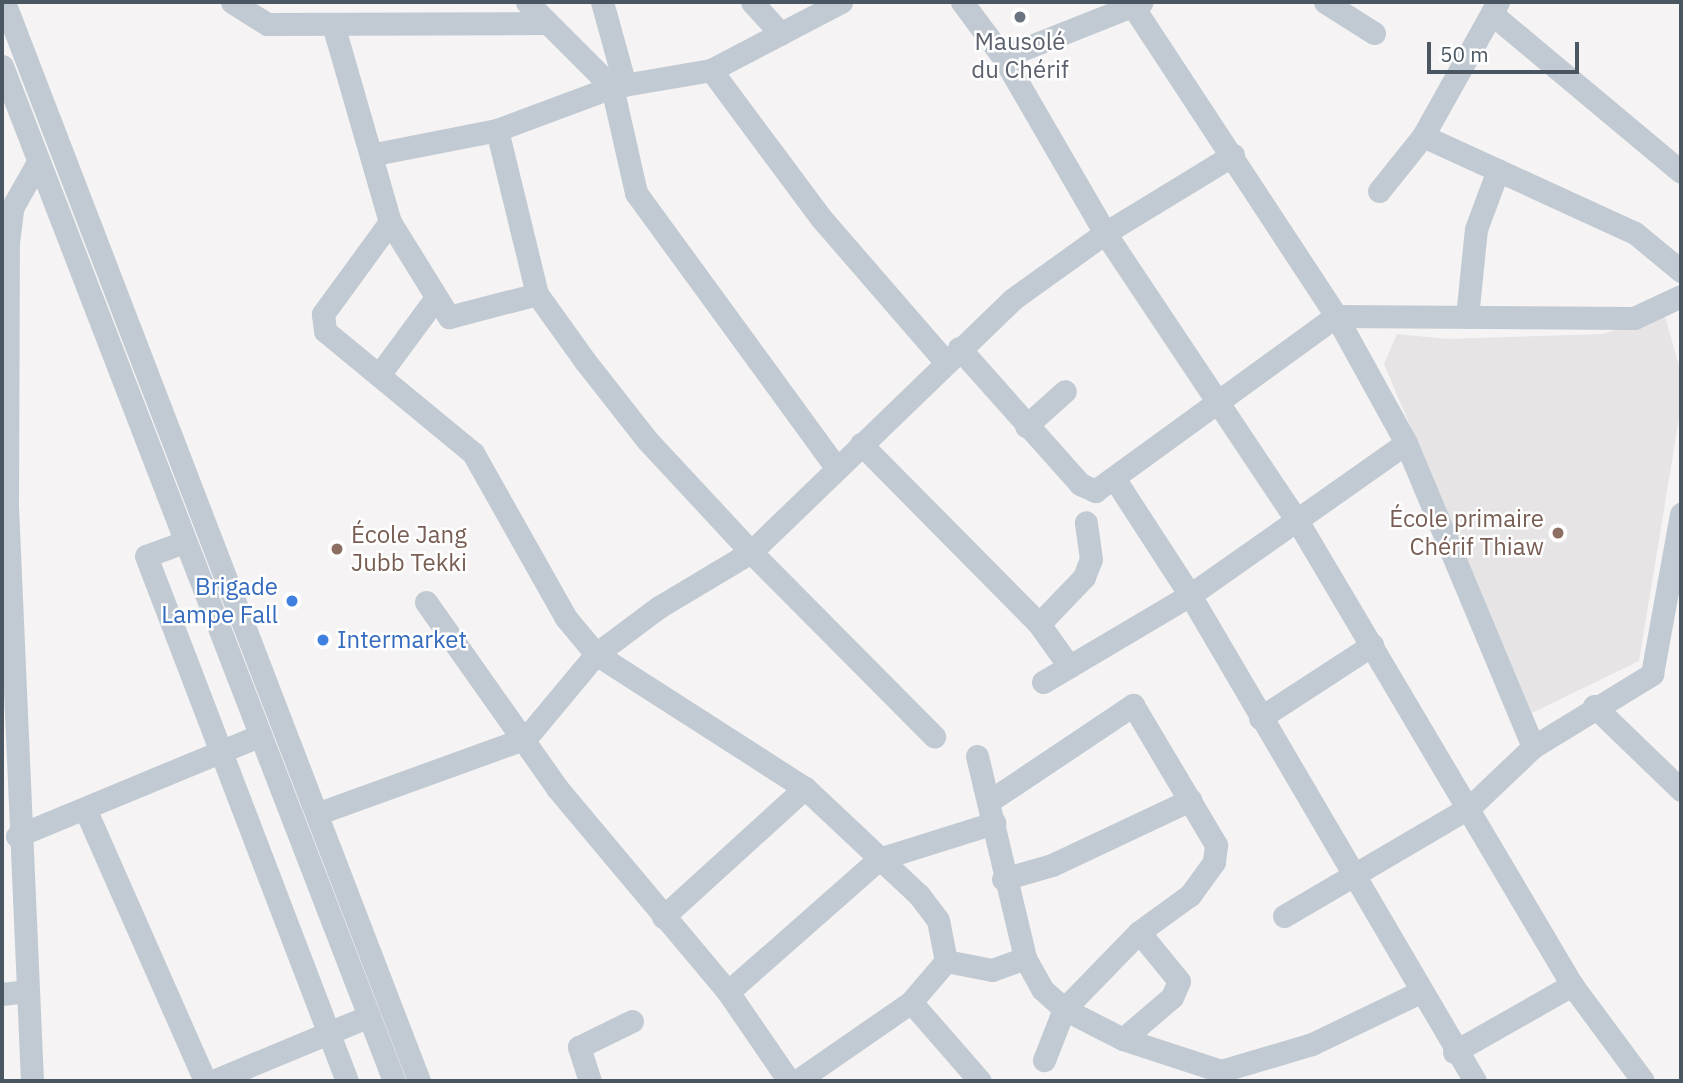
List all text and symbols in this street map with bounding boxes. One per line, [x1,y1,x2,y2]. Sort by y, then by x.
marker: Mausolé du Chérif [1012,9,1028,25]
place label: Mausolé du Chérif [971,28,1069,84]
scale bar [1431,28,1583,72]
text: 50 m [1440,40,1489,68]
place label: École primaire Chérif Thiaw [1389,505,1544,561]
place label: École Jang Jubb Tekki [351,521,467,577]
marker: École primaire Chérif Thiaw [1550,525,1566,541]
marker: École Jang Jubb Tekki [329,541,345,557]
place label: Brigade Lampe Fall [161,573,278,629]
marker: Brigade Lampe Fall [284,593,300,609]
place label: Intermarket [337,626,467,654]
marker: Intermarket [315,632,331,648]

